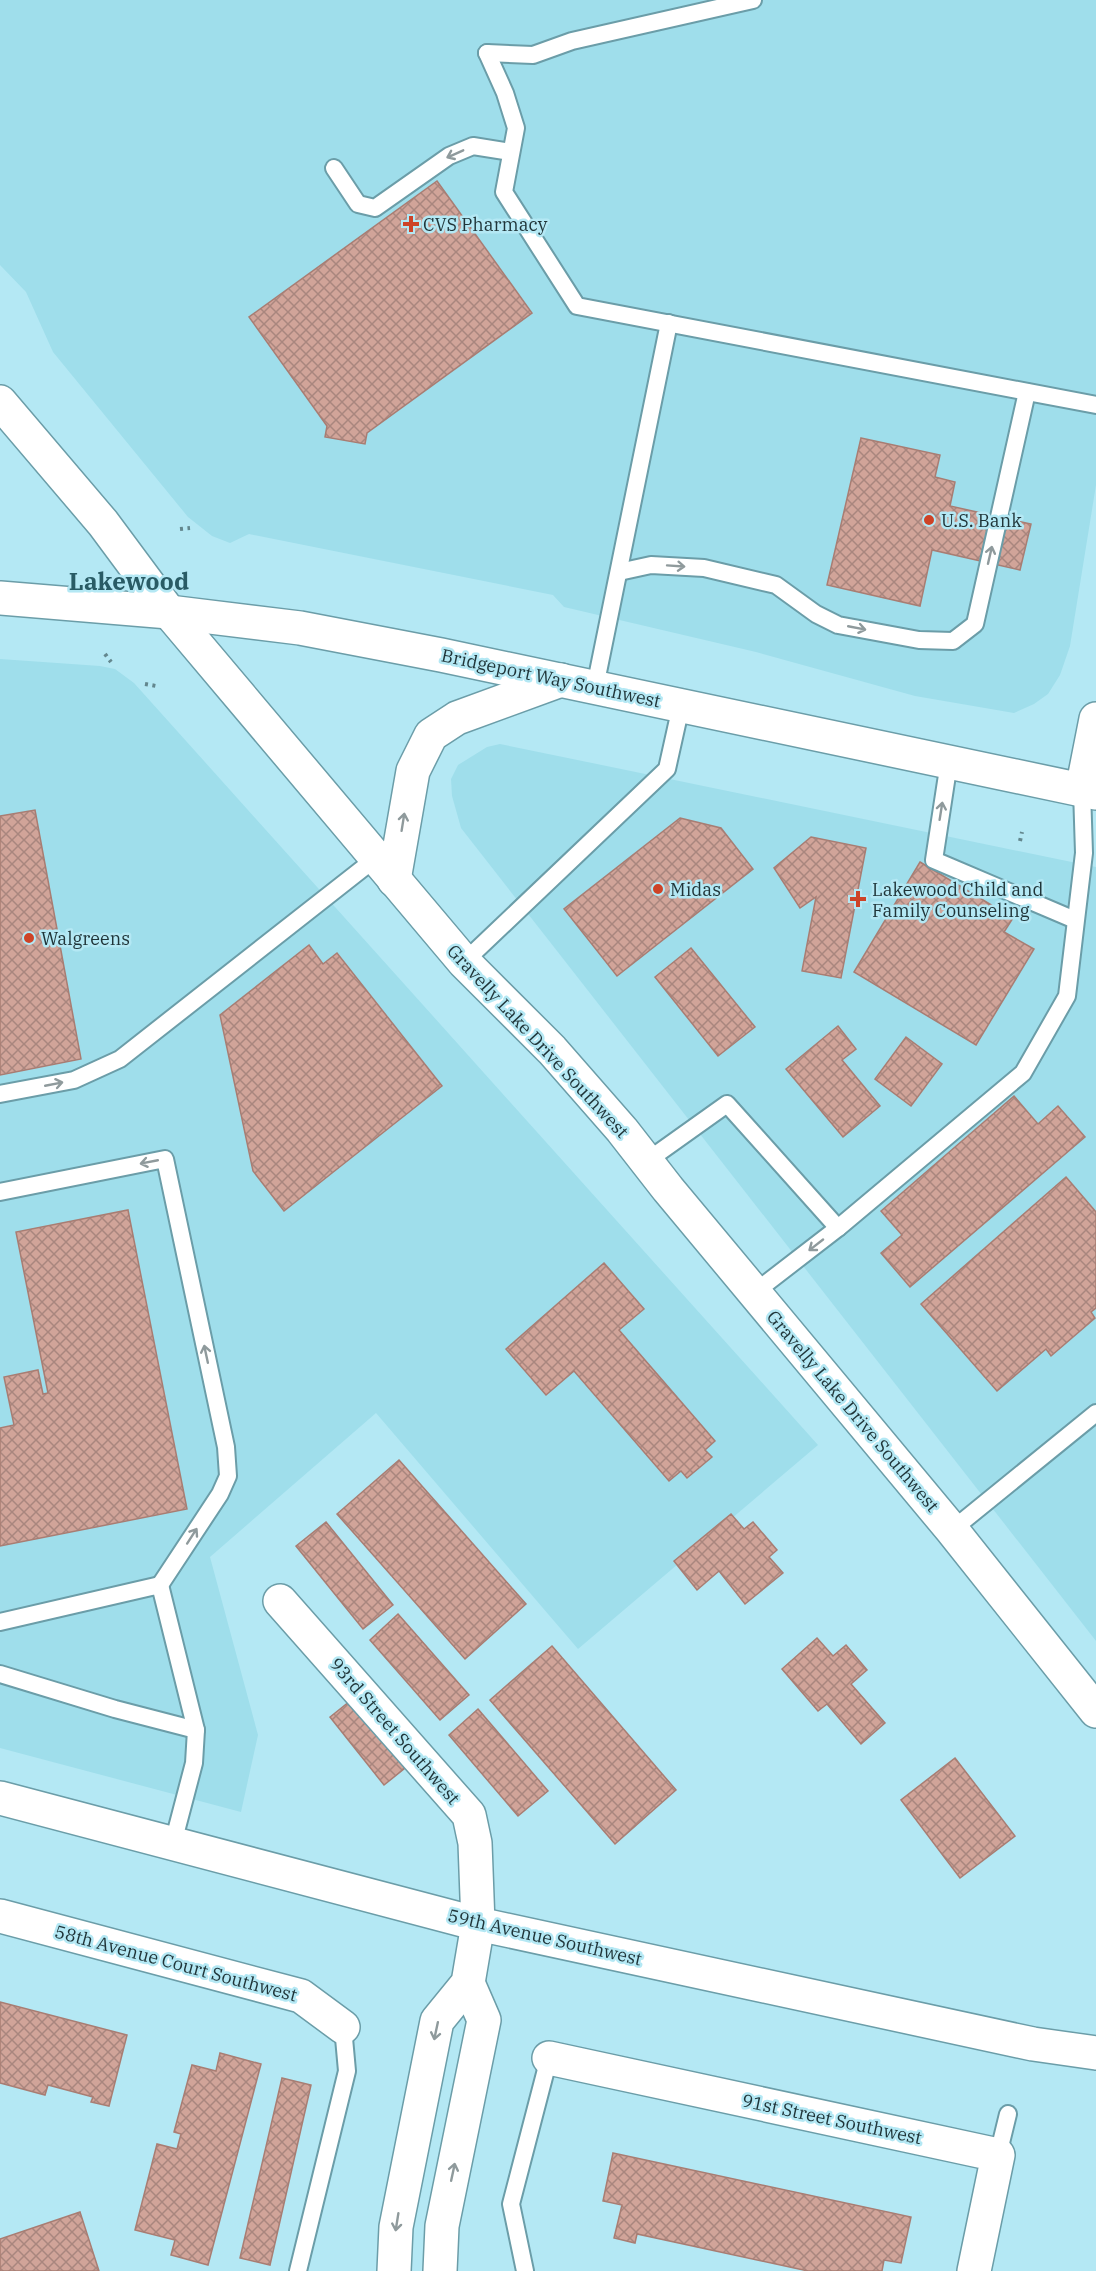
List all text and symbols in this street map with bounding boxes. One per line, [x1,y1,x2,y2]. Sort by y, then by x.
one-way arrow [446,149,464,160]
place label: CVS Pharmacy [423,213,548,236]
marker: CVS Pharmacy [404,217,418,231]
place label: U.S. Bank [941,509,1022,532]
marker: U.S. Bank [922,513,936,527]
one-way arrow [985,546,997,565]
one-way arrow [666,561,686,572]
district label: Lakewood [69,565,189,597]
one-way arrow [847,623,866,634]
street label: Bridgeport Way Southwest [439,644,663,712]
one-way arrow [936,802,947,821]
one-way arrow [398,813,409,832]
place label: Midas [670,878,721,901]
place label: Lakewood Child and Family Counseling [872,878,1043,922]
marker: Midas [651,882,665,896]
marker: Lakewood Child and Family Counseling [849,890,867,908]
place label: Walgreens [41,927,130,950]
marker: Walgreens [22,931,36,945]
street label: Gravelly Lake Drive Southwest [442,939,634,1143]
one-way arrow [43,1078,63,1089]
one-way arrow [139,1157,159,1168]
one-way arrow [808,1238,824,1251]
street label: Gravelly Lake Drive Southwest [762,1305,944,1517]
one-way arrow [200,1344,211,1364]
one-way arrow [186,1528,198,1545]
street label: 93rd Street Southwest [325,1653,465,1809]
street label: 59th Avenue Southwest [446,1903,644,1971]
street label: 58th Avenue Court Southwest [52,1920,300,2006]
one-way arrow [429,2021,441,2040]
street label: 91st Street Southwest [740,2089,924,2149]
one-way arrow [448,2162,459,2182]
one-way arrow [391,2212,402,2231]

